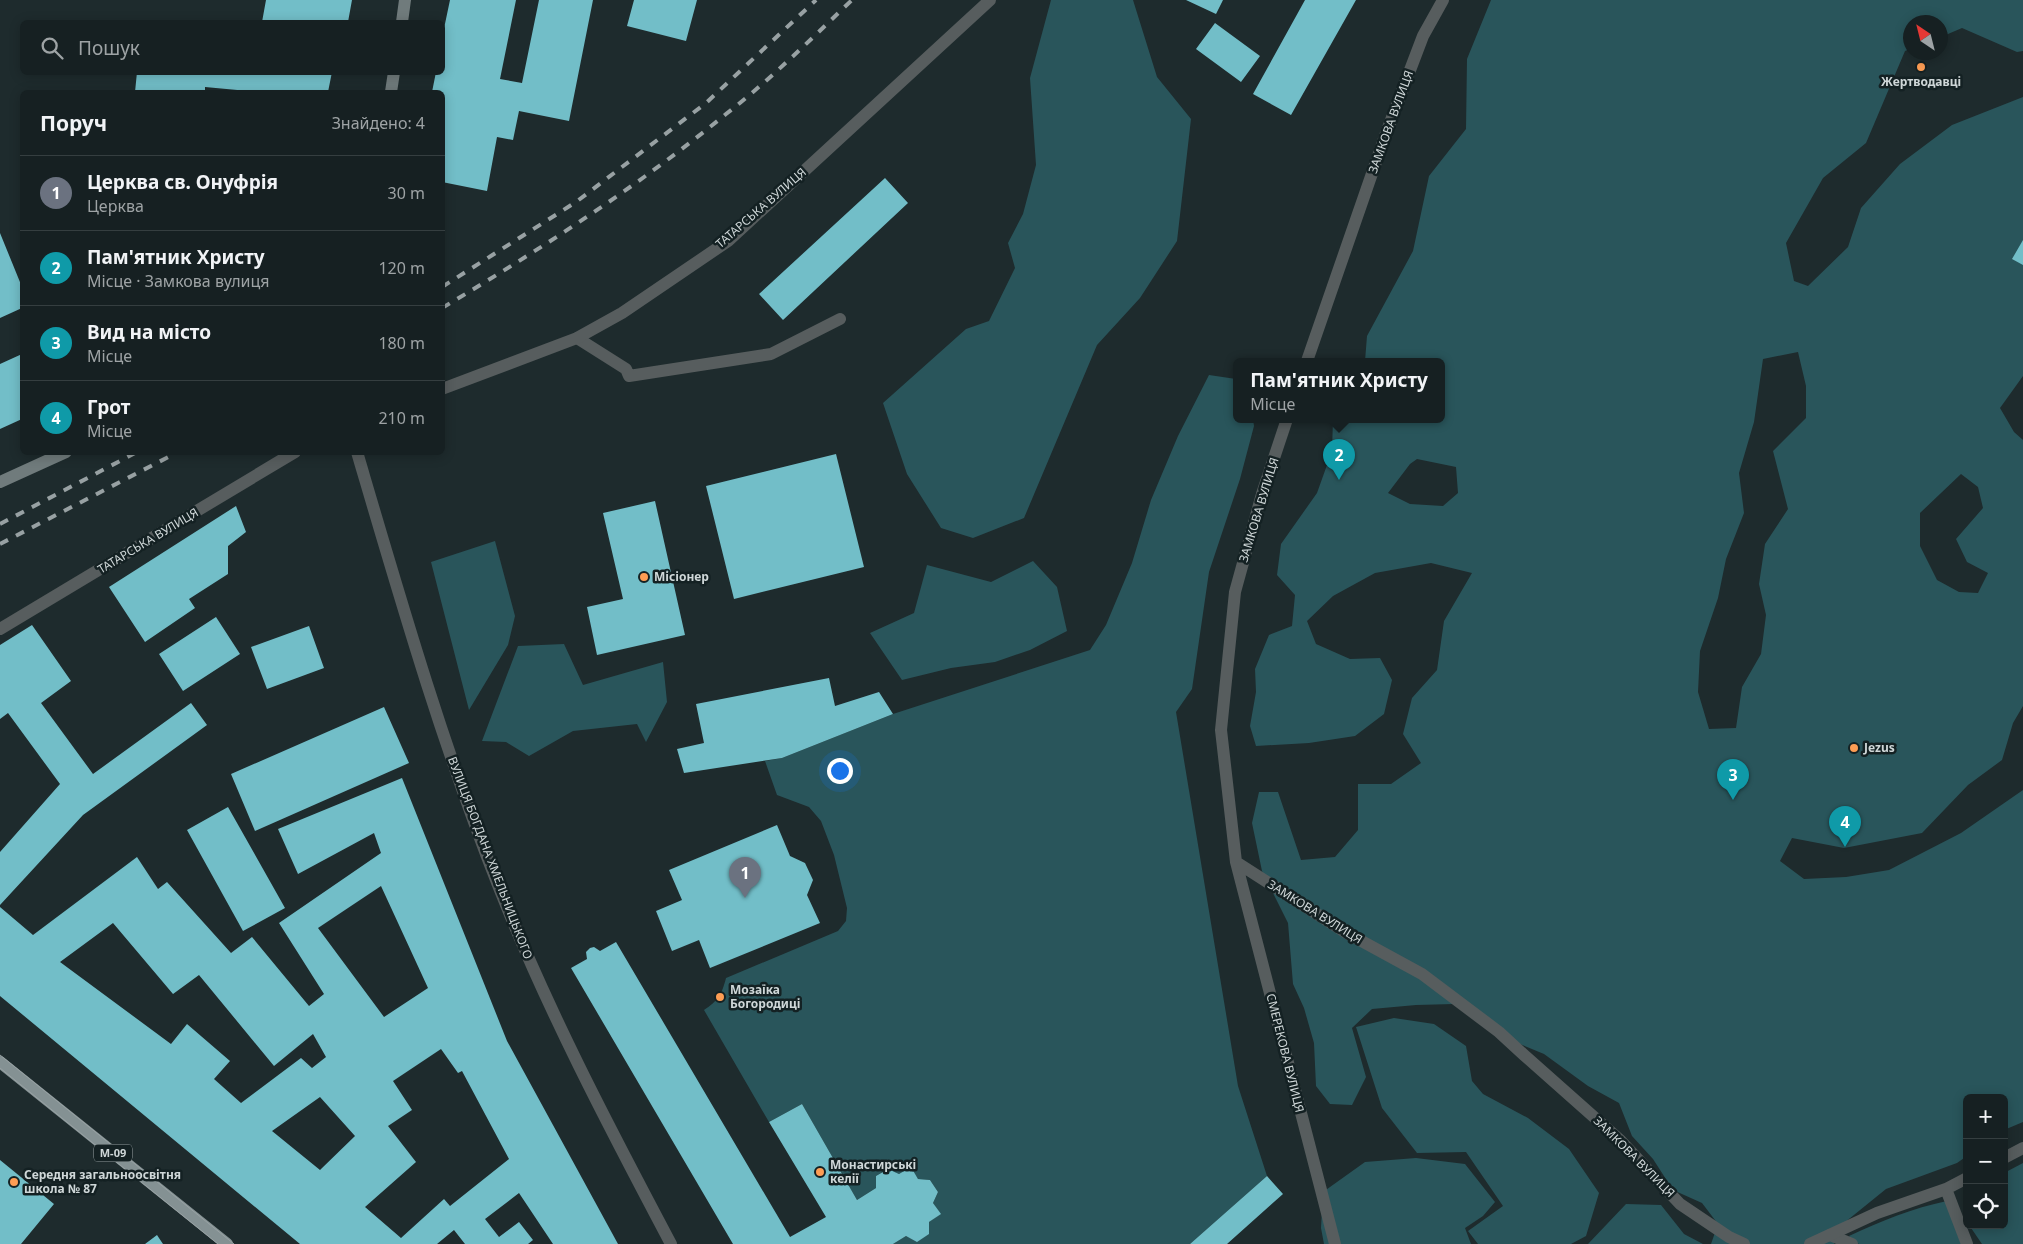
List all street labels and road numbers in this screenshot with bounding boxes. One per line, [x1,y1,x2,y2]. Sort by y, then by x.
street label: ЗАМКОВА ВУЛИЦЯ [1364,68,1417,176]
street label: ТАТАРСЬКА ВУЛИЦЯ [712,164,810,252]
street label: ЗАМКОВА ВУЛИЦЯ [1235,455,1283,564]
street label: ТАТАРСЬКА ВУЛИЦЯ [94,504,201,577]
street label: ВУЛИЦЯ БОГДАНА ХМЕЛЬНИЦЬКОГО [444,754,537,961]
street label: ЗАМКОВА ВУЛИЦЯ [1265,876,1366,948]
street label: СМЕРЕКОВА ВУЛИЦЯ [1262,992,1309,1114]
street label: ЗАМКОВА ВУЛИЦЯ [1590,1112,1679,1201]
road number: М-09 [94,1144,132,1162]

